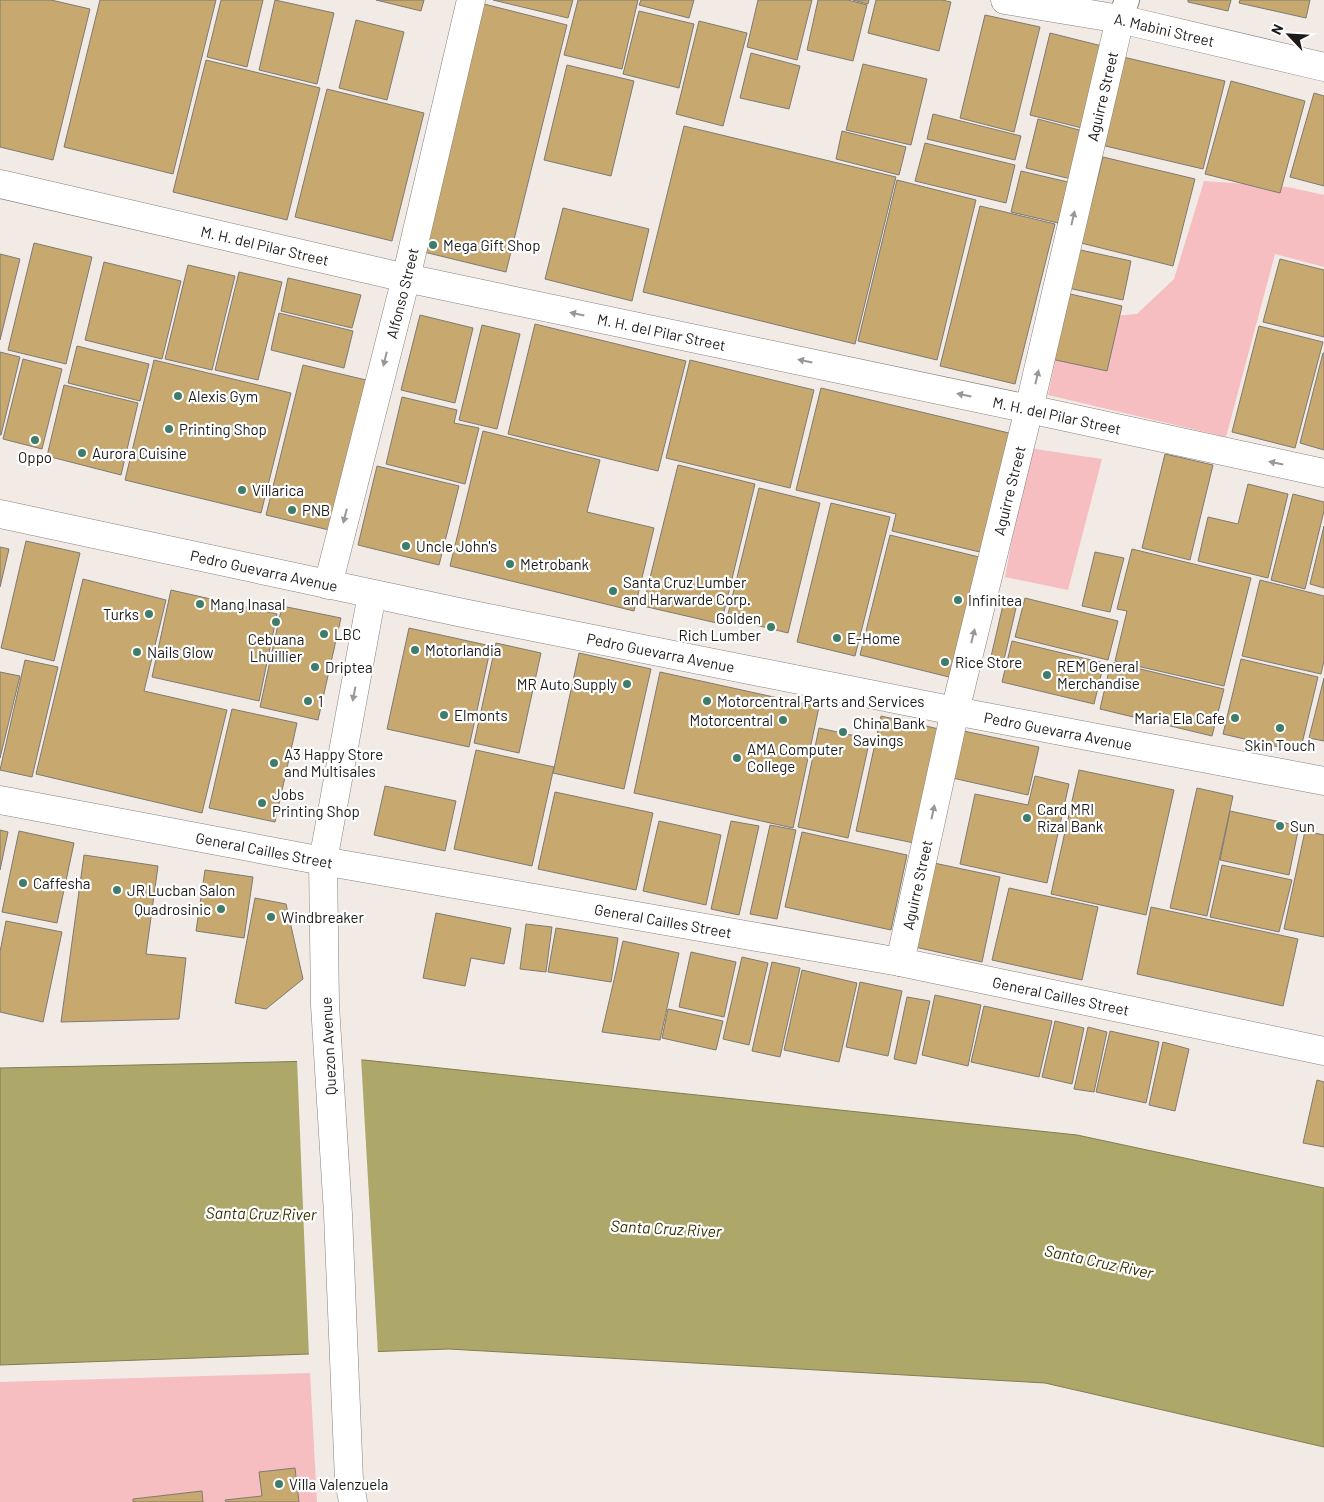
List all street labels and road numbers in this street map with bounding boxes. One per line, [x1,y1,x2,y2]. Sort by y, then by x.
street label: A. Mabini Street [1113,9,1216,50]
street label: Aguirre Street [1083,50,1121,143]
street label: M. H. del Pilar Street [199,222,331,269]
street label: Alfonso Street [382,246,422,341]
street label: M. H. del Pilar Street [596,309,728,354]
street label: M. H. del Pilar Street [991,393,1123,438]
street label: Aguirre Street [989,444,1029,537]
street label: Pedro Guevarra Avenue [189,546,339,595]
street label: Pedro Guevarra Avenue [585,629,736,676]
street label: Pedro Guevarra Avenue [982,708,1134,753]
street label: General Cailles Street [194,828,334,872]
street label: Aguirre Street [898,838,936,931]
street label: General Cailles Street [593,900,733,941]
street label: General Cailles Street [991,973,1131,1019]
street label: Quezon Avenue [316,996,340,1096]

